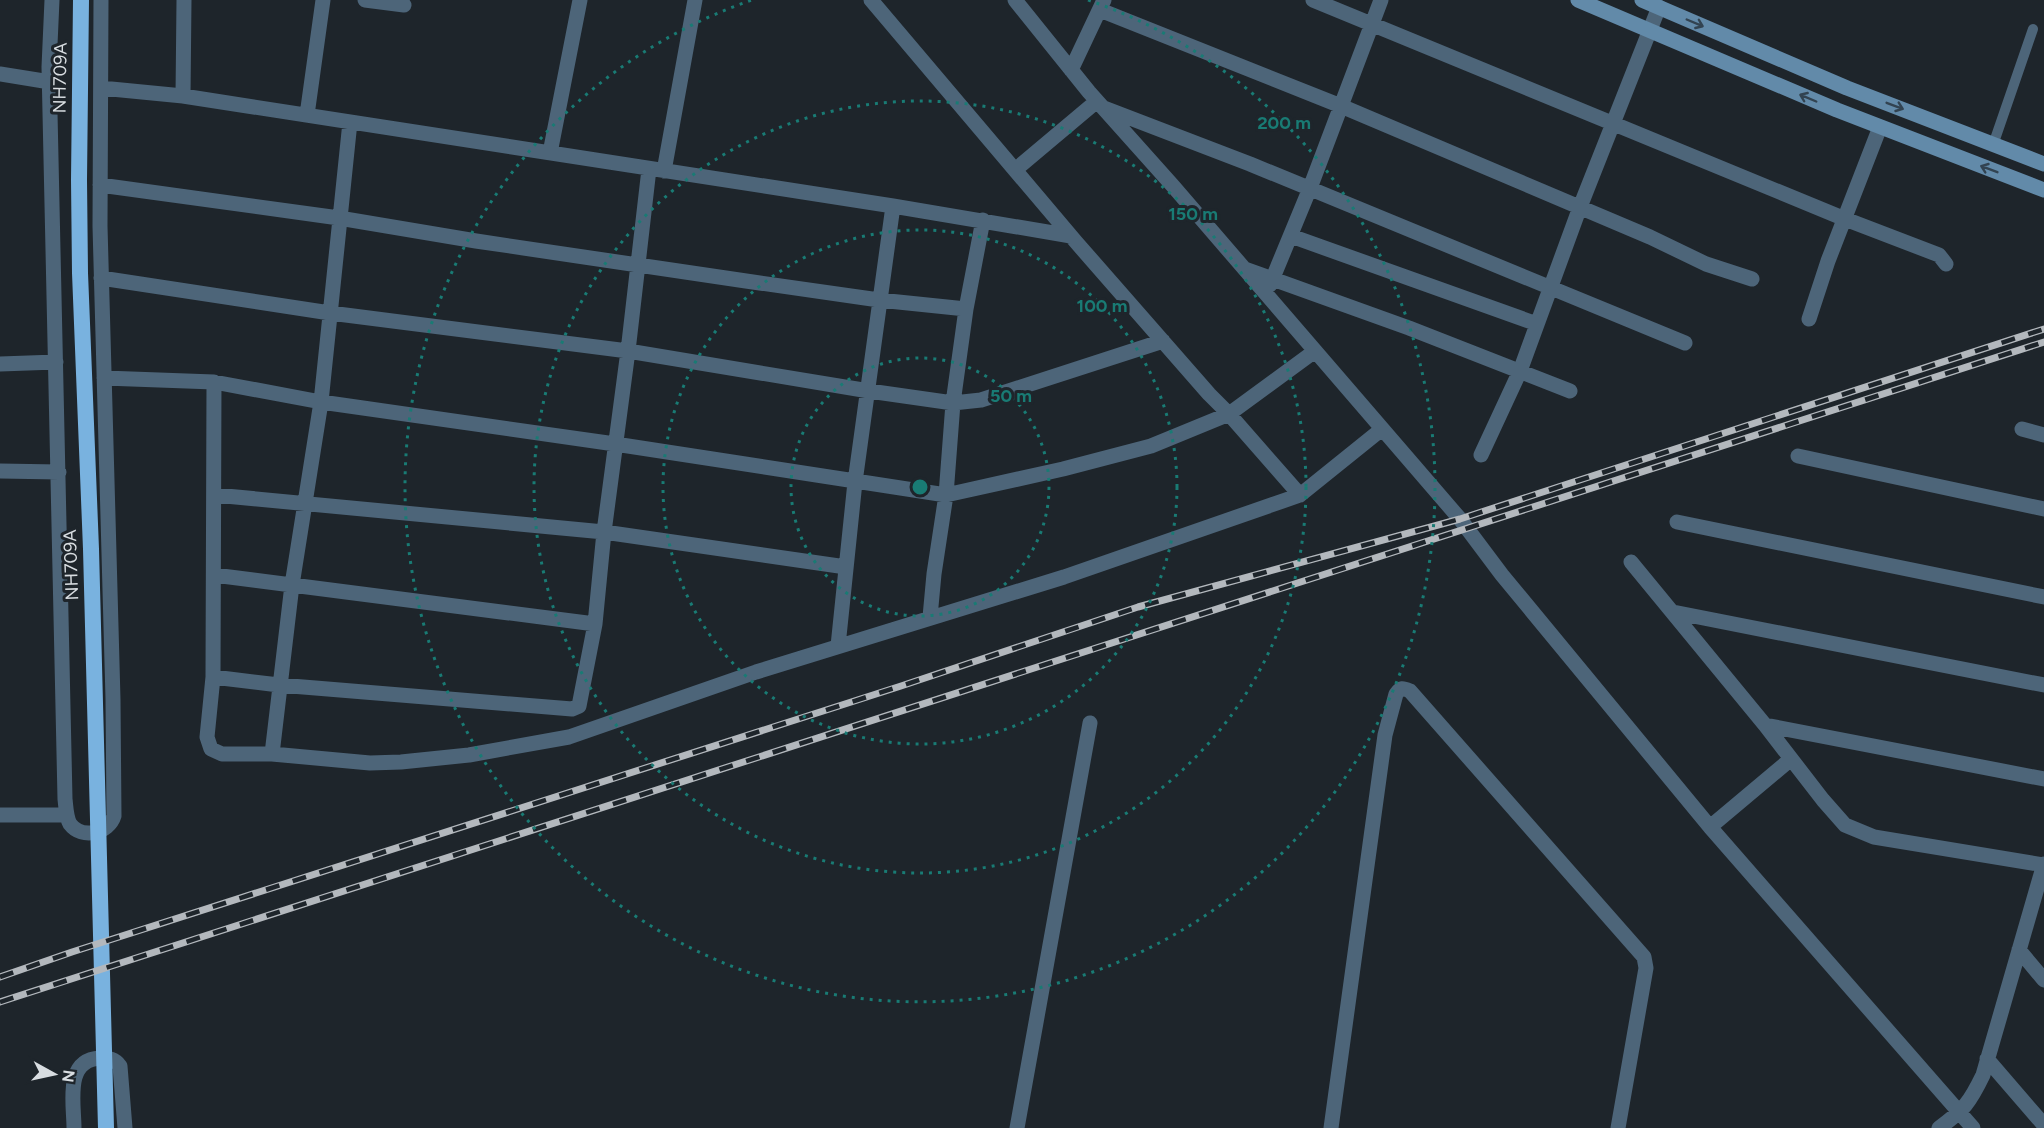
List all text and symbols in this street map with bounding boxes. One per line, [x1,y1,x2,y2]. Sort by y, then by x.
one-way arrow [1686,18,1704,29]
street label: NH709A [48,42,72,114]
one-way arrow [1799,92,1818,103]
one-way arrow [1885,102,1903,113]
text: 200 m [1257,112,1311,134]
one-way arrow [1981,163,1999,174]
text: 150 m [1168,203,1218,225]
text: 100 m [1077,295,1127,317]
text: 50 m [990,385,1032,407]
centre of rings [910,477,930,497]
street label: NH709A [59,529,83,601]
north arrow [24,1044,84,1104]
text: N [58,1069,79,1083]

